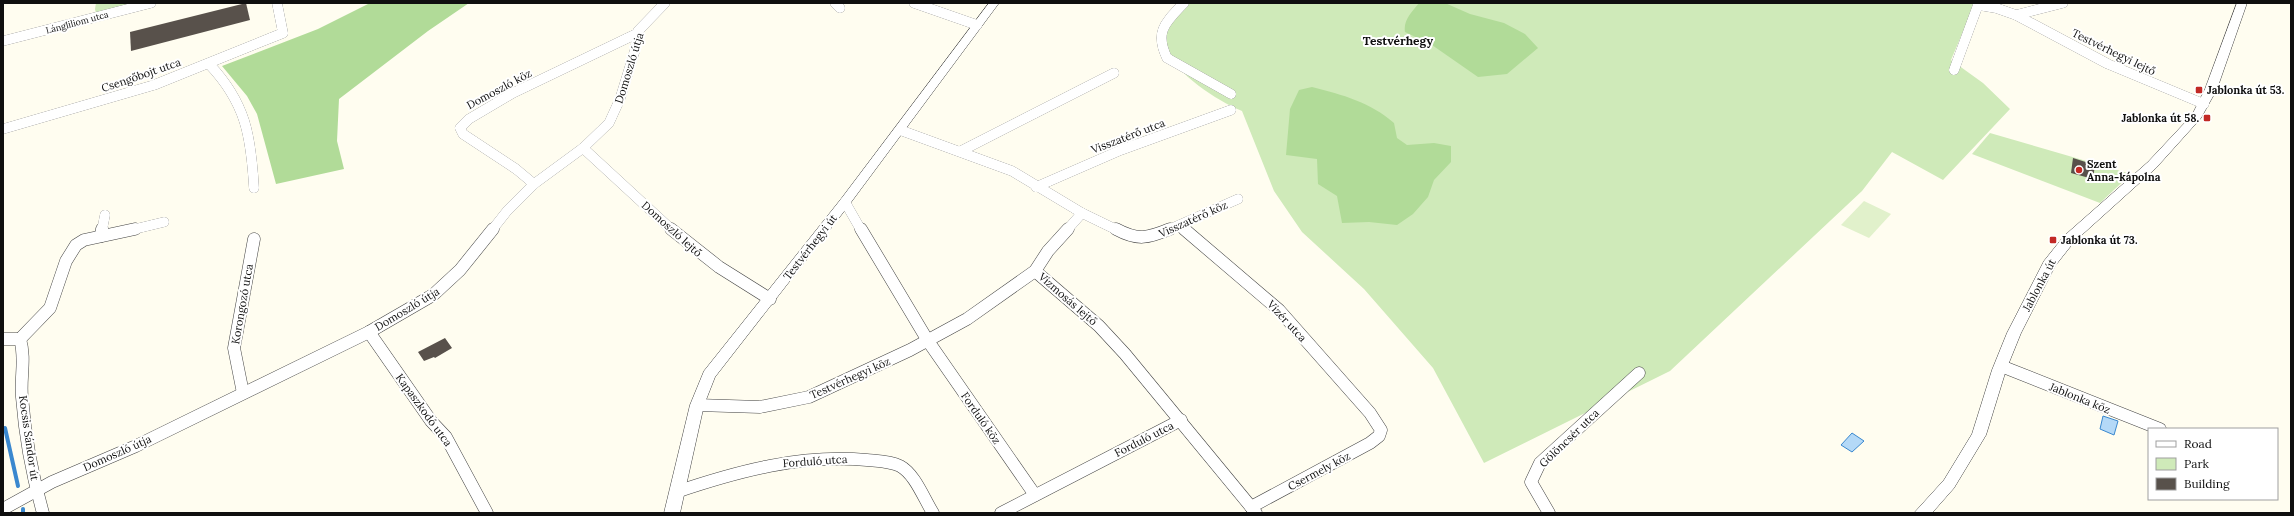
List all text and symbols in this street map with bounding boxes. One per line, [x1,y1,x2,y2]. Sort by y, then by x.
street label: Lángliliom utca [44,8,110,36]
street label: Testvérhegyi lejtő [2070,26,2158,78]
street label: Domoszló útja [612,31,647,105]
district label: Testvérhegy [1363,33,1434,48]
street label: Csengőbojt utca [99,55,183,95]
street label: Domoszló köz [464,66,534,112]
place label: Jablonka út 53. [2207,83,2285,97]
marker: Jablonka út 53. [2194,85,2204,95]
place label: Jablonka út 58. [2122,111,2199,125]
marker: Jablonka út 58. [2202,113,2212,123]
street label: Visszatérő utca [1088,115,1167,157]
place label: Szent Anna-kápolna [2087,157,2161,184]
marker: Szent Anna-kápolna [2074,165,2084,175]
street label: Visszatérő köz [1156,197,1230,241]
street label: Domoszló lejtő [639,198,705,260]
street label: Testvérhegyi út [780,211,840,283]
place label: Jablonka út 73. [2061,233,2138,247]
marker: Jablonka út 73. [2048,235,2058,245]
street label: Jablonka út [2019,256,2059,315]
street label: Korongozó utca [228,262,256,345]
street label: Vízmosás lejtő [1035,269,1100,328]
street label: Domoszló útja [372,284,442,334]
street label: Vízér utca [1264,297,1310,345]
street label: Testvérhegyi köz [808,354,893,402]
street label: Kapaszkodó utca [393,371,455,449]
street label: Jablonka köz [2047,379,2113,417]
street label: Forduló köz [958,389,1004,447]
street label: Kocsis Sándor út [16,394,42,482]
street label: Gölöncsér utca [1536,406,1602,470]
street label: Forduló utca [1112,418,1176,460]
legend [2148,428,2278,500]
street label: Domoszló útja [81,432,154,474]
text: Road [2184,436,2212,451]
street label: Csermely köz [1285,448,1353,493]
street label: Forduló utca [782,452,848,470]
text: Park [2184,456,2210,471]
text: Building [2184,476,2230,491]

